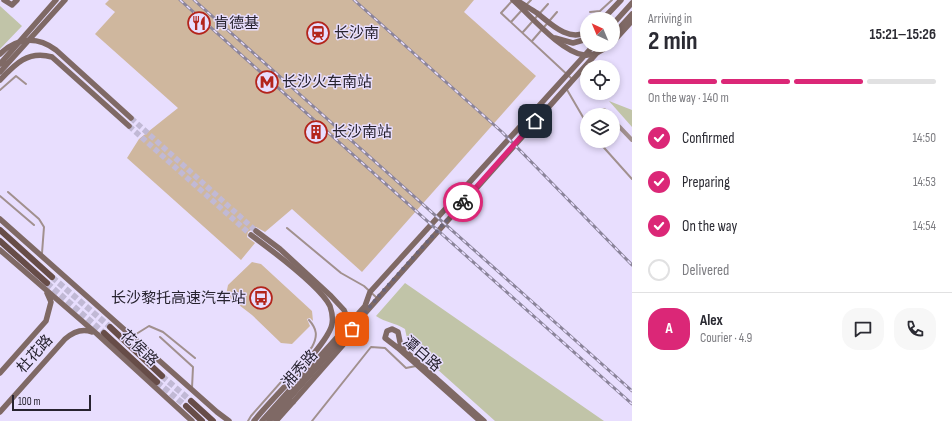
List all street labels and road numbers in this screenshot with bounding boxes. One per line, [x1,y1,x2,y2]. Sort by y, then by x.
street label: 花侯路 [116,326,162,370]
street label: 杜花路 [13,331,57,377]
street label: 潭白路 [399,332,445,376]
street label: 湘秀路 [278,346,322,392]

